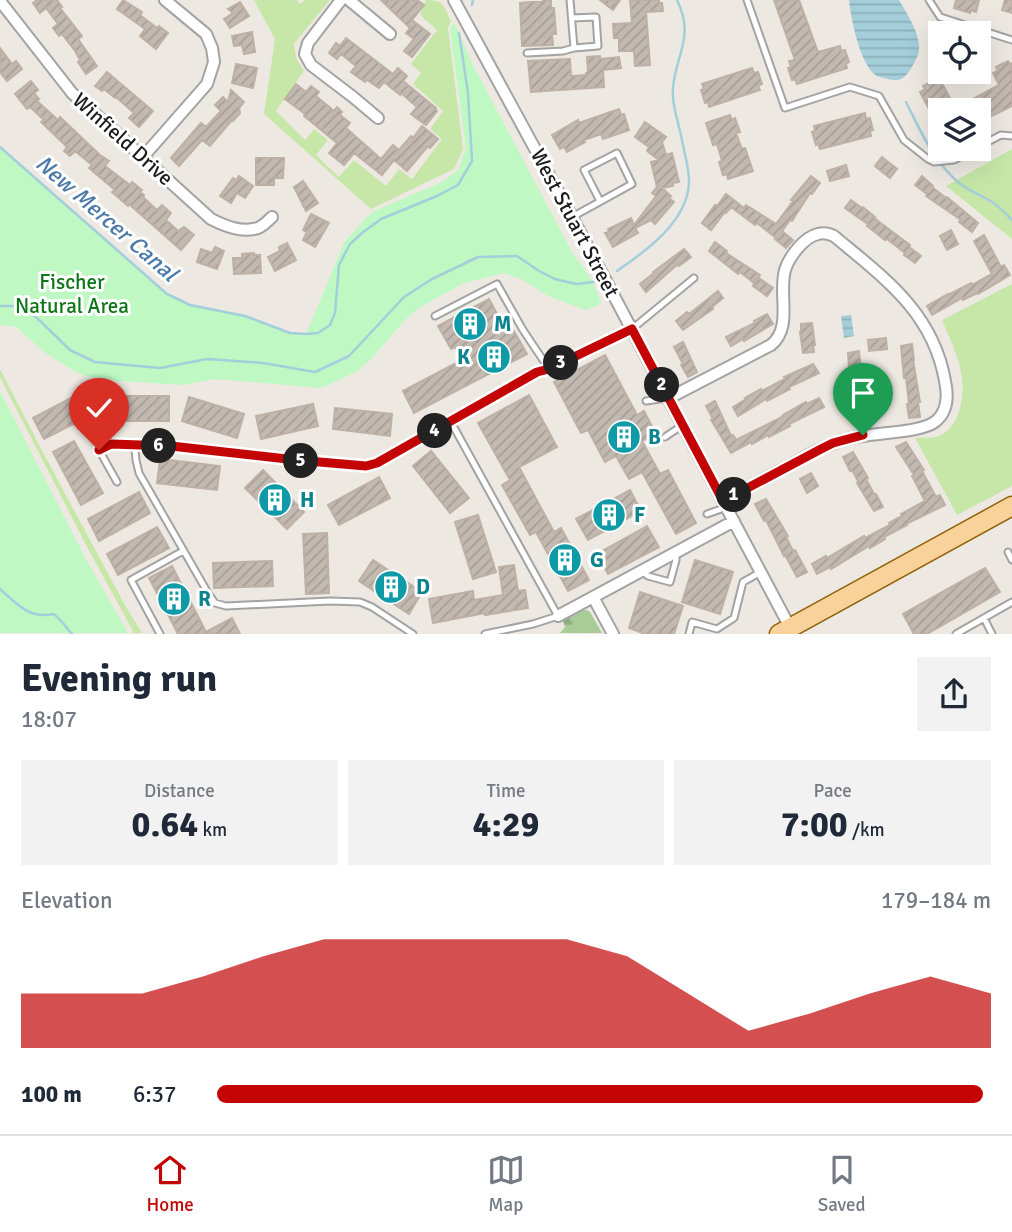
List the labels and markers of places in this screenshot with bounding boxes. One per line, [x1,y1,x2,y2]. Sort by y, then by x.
building icon: M [451,305,489,343]
place label: M [494,311,512,337]
building icon: K [475,338,513,376]
place label: K [457,344,470,370]
pin: 3 [544,346,578,380]
pin [833,363,893,435]
pin: 2 [644,368,680,402]
pin [69,378,129,450]
pin: 4 [418,414,452,448]
building icon: B [605,418,643,456]
place label: B [648,424,661,450]
pin: 6 [142,428,176,464]
pin: 5 [284,444,318,478]
pin: 1 [716,477,752,512]
building icon: H [256,481,294,519]
place label: H [300,487,314,513]
building icon: F [590,496,628,534]
place label: F [634,502,645,528]
building icon: G [546,541,584,579]
place label: G [590,547,604,573]
building icon: D [372,568,410,606]
place label: D [416,574,430,600]
building icon: R [155,580,193,618]
place label: R [198,586,211,612]

